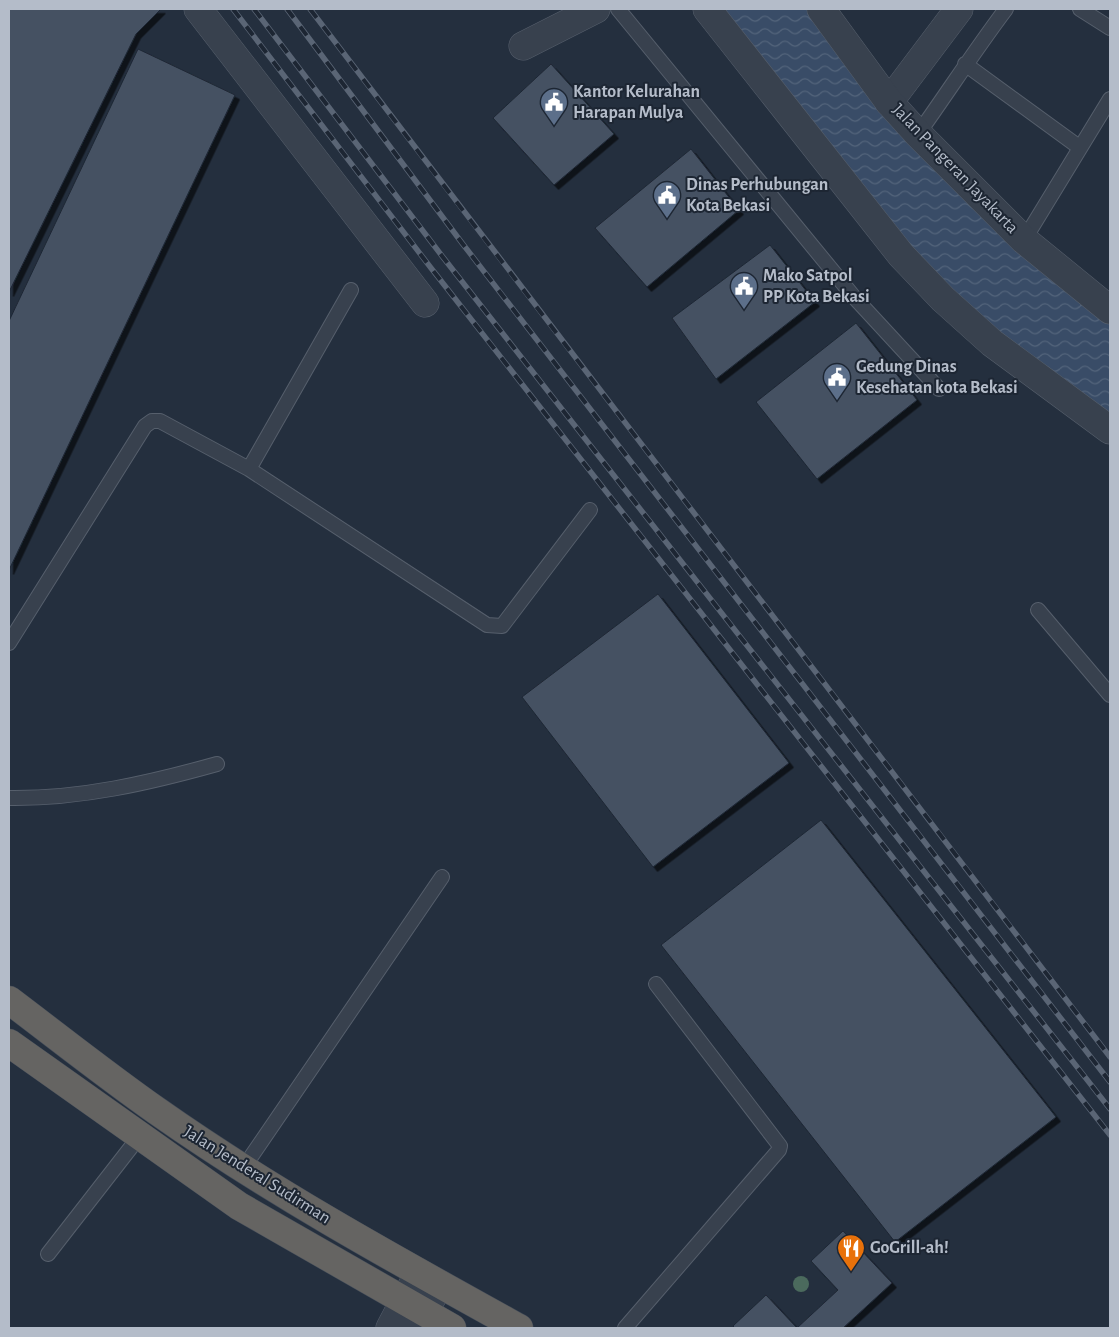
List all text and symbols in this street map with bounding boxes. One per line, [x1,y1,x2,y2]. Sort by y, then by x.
place label: Kantor Kelurahan Harapan Mulya [573,83,700,122]
public building icon: Kantor Kelurahan Harapan Mulya [539,87,569,126]
street label: Jalan Pangeran Jayakarta [889,101,1021,237]
place label: Dinas Perhubungan Kota Bekasi [686,176,828,215]
public building icon: Dinas Perhubungan Kota Bekasi [652,180,682,219]
place label: Mako Satpol PP Kota Bekasi [763,267,870,306]
public building icon: Mako Satpol PP Kota Bekasi [729,271,759,310]
place label: Gedung Dinas Kesehatan kota Bekasi [856,358,1018,397]
public building icon: Gedung Dinas Kesehatan kota Bekasi [822,362,852,401]
street label: Jalan Jenderal Sudirman [181,1123,333,1227]
restaurant icon: GoGrill-ah! [836,1233,866,1272]
place label: GoGrill-ah! [870,1239,949,1257]

